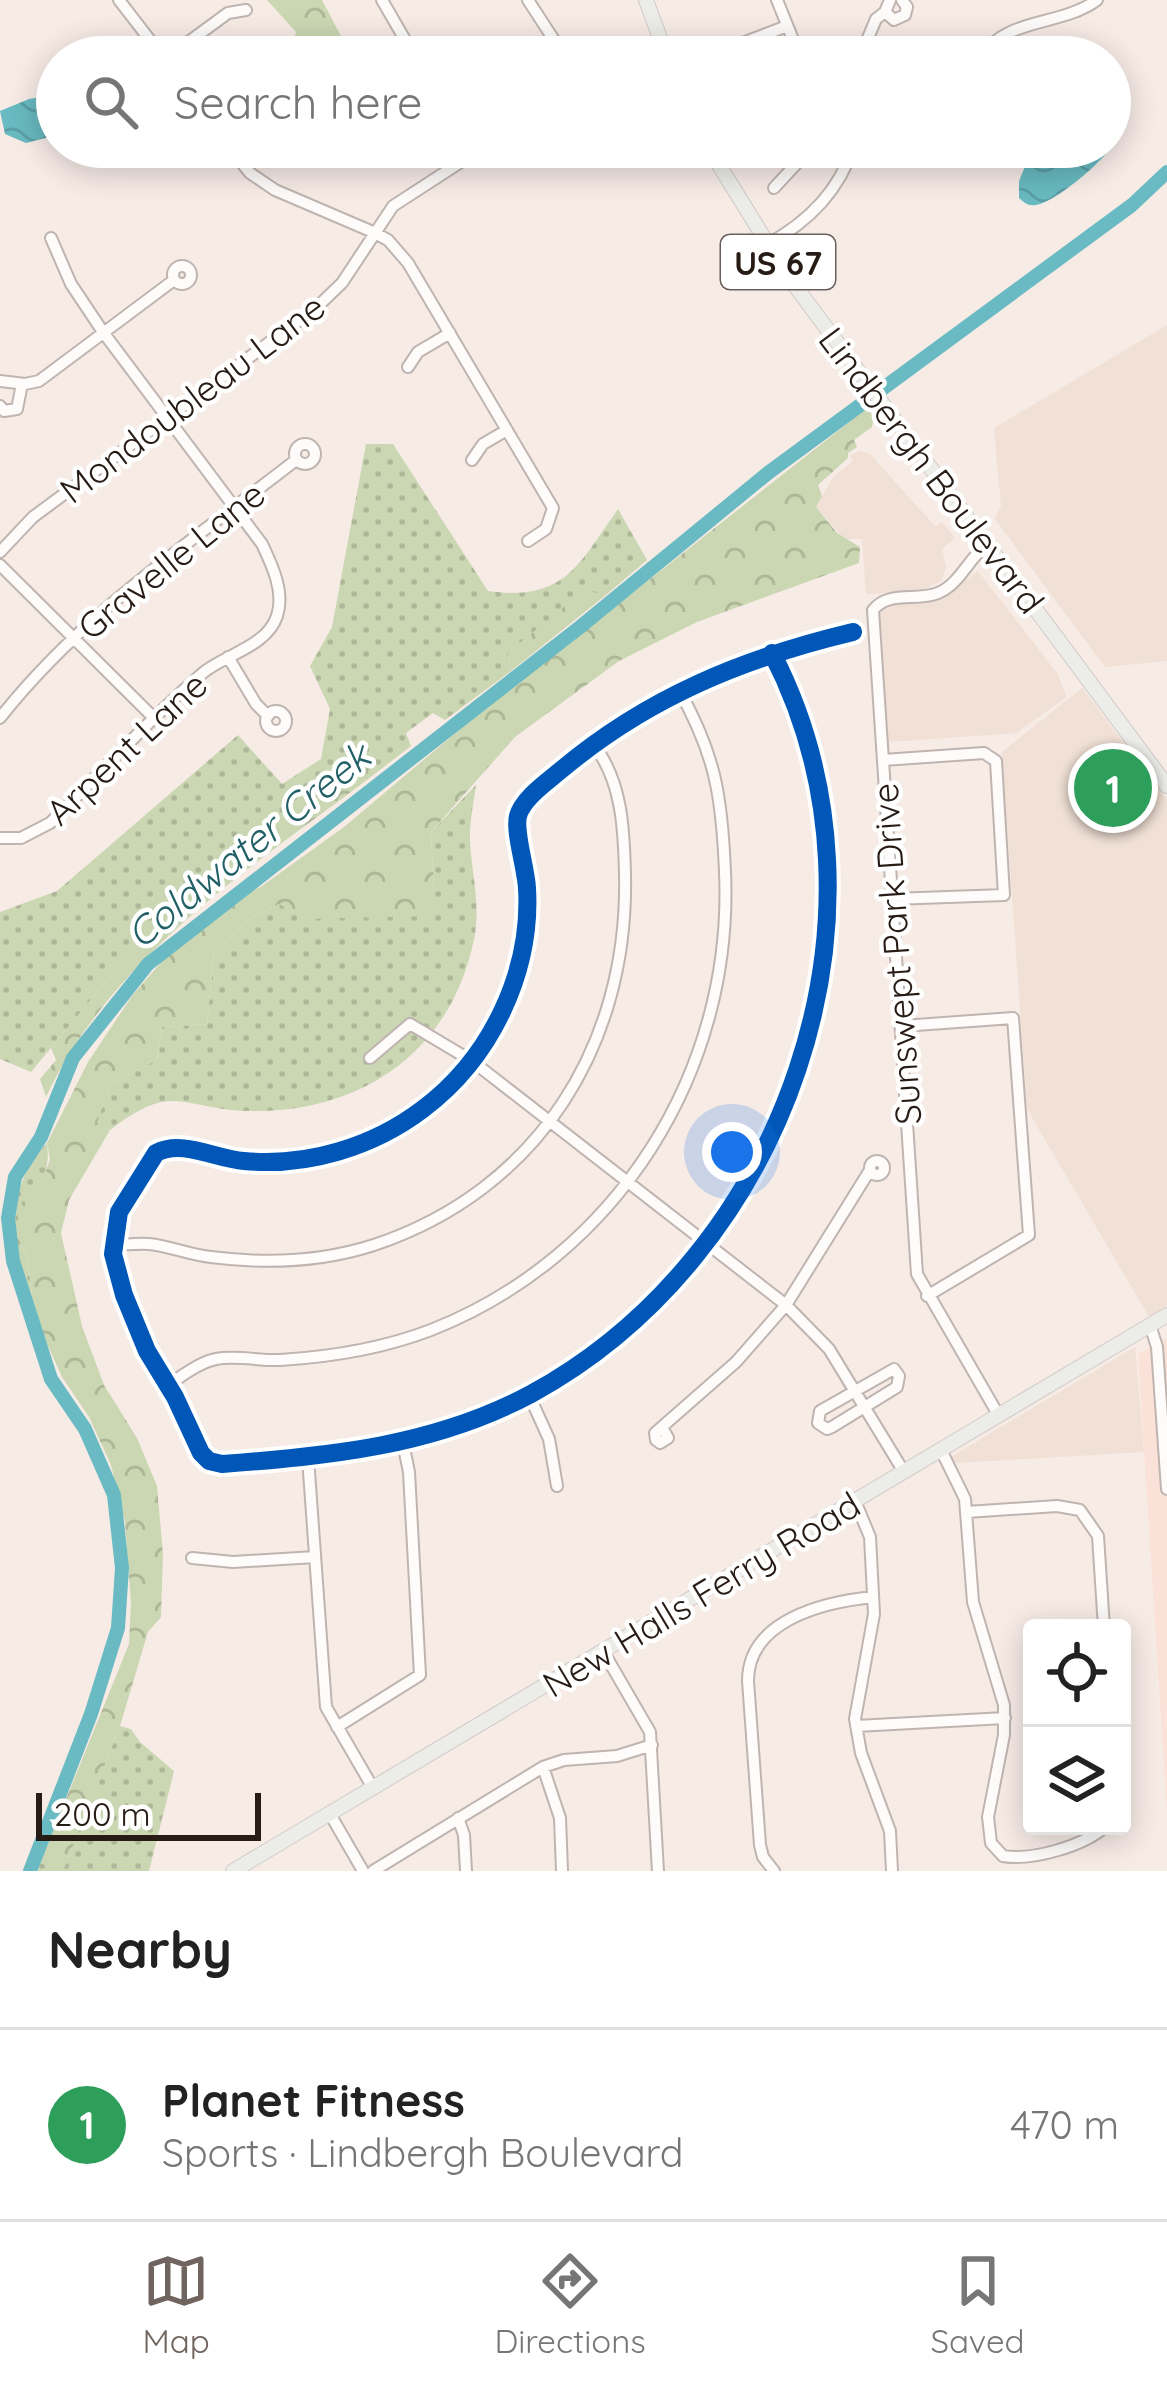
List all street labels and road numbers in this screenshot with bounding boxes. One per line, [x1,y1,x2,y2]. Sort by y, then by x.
road number: US 67 [721,235,835,289]
street label: Mondoubleau Lane [50,284,334,512]
street label: Lindbergh Boulevard [810,318,1054,622]
street label: Gravelle Lane [68,471,274,649]
street label: Arpent Lane [36,662,216,834]
street label: Sunswept Park Drive [862,782,930,1126]
street label: New Halls Ferry Road [534,1482,868,1706]

